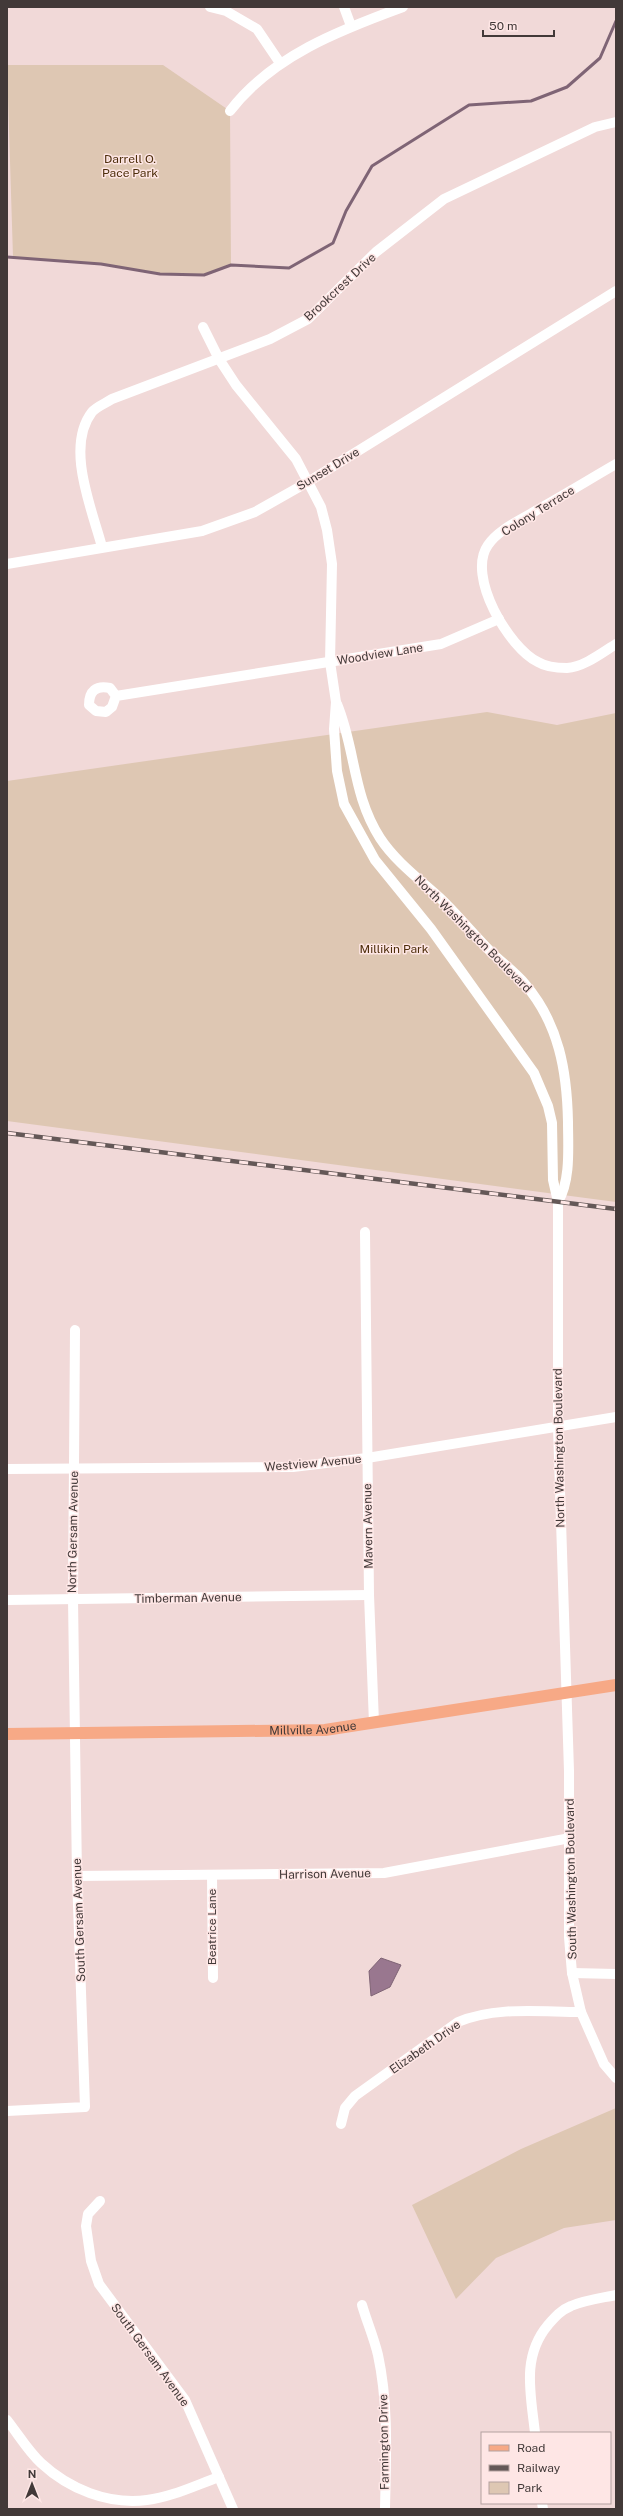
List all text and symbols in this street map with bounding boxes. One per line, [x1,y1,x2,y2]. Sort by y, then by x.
scale bar [483,12,554,38]
text: 50 m [489,19,517,33]
park label: Darrell O. Pace Park [102,152,158,180]
street label: Brookcrest Drive [301,250,379,324]
street label: Sunset Drive [294,445,362,493]
street label: Colony Terrace [499,483,577,539]
street label: Woodview Lane [336,640,424,668]
street label: North Washington Boulevard [412,873,534,995]
park label: Millikin Park [360,942,429,956]
street label: North Washington Boulevard [551,1368,567,1528]
street label: Westview Avenue [264,1452,362,1474]
street label: North Gersam Avenue [65,1471,81,1593]
street label: Mavern Avenue [360,1483,376,1569]
street label: Timberman Avenue [134,1590,242,1606]
street label: Millville Avenue [269,1718,358,1738]
street label: South Washington Boulevard [563,1798,579,1960]
street label: South Gersam Avenue [70,1858,88,1982]
street label: Harrison Avenue [279,1866,371,1882]
street label: Beatrice Lane [205,1888,219,1965]
street label: Elizabeth Drive [387,2017,463,2077]
street label: South Gersam Avenue [108,2301,192,2409]
street label: Farmington Drive [376,2394,392,2490]
legend [481,2432,611,2504]
text: Road [517,2441,545,2455]
text: Railway [517,2461,561,2475]
north arrow [12,2464,52,2504]
text: N [28,2468,36,2480]
text: Park [517,2481,543,2495]

